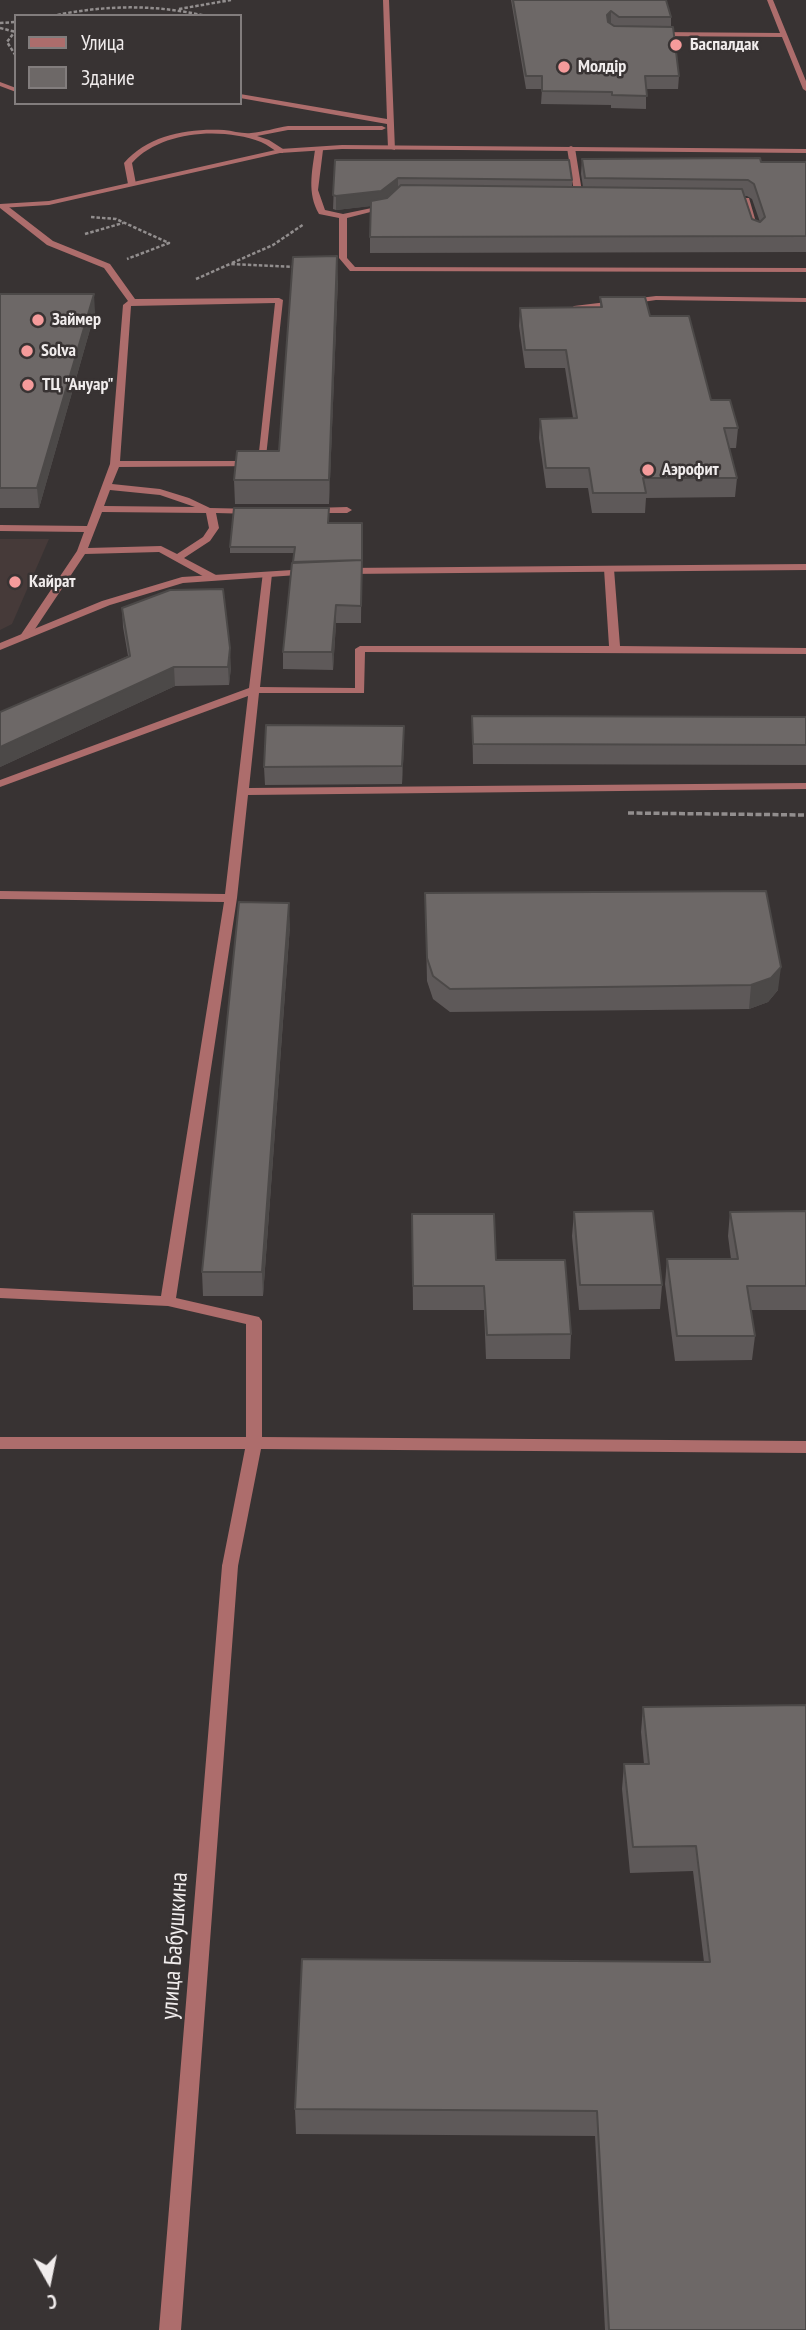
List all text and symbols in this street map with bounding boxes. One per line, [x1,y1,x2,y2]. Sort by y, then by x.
legend [14,14,242,105]
text: Улица [81,29,124,56]
place label: Баспалдак [690,34,759,56]
marker: Баспалдак [668,37,684,53]
place label: Молдiр [578,56,626,78]
marker: Молдiр [556,59,572,75]
text: Здание [81,64,135,91]
place label: Займер [52,309,101,331]
marker: Займер [30,312,46,328]
place label: Solva [41,340,76,362]
marker: Solva [19,343,35,359]
place label: ТЦ "Ануар" [42,374,114,396]
marker: ТЦ "Ануар" [20,377,36,393]
place label: Аэрофит [662,459,719,481]
marker: Аэрофит [640,462,656,478]
place label: Кайрат [29,571,76,593]
marker: Кайрат [7,574,23,590]
street label: улица Бабушкина [155,1871,195,2021]
north arrow [14,2246,84,2316]
text: С [46,2289,58,2314]

